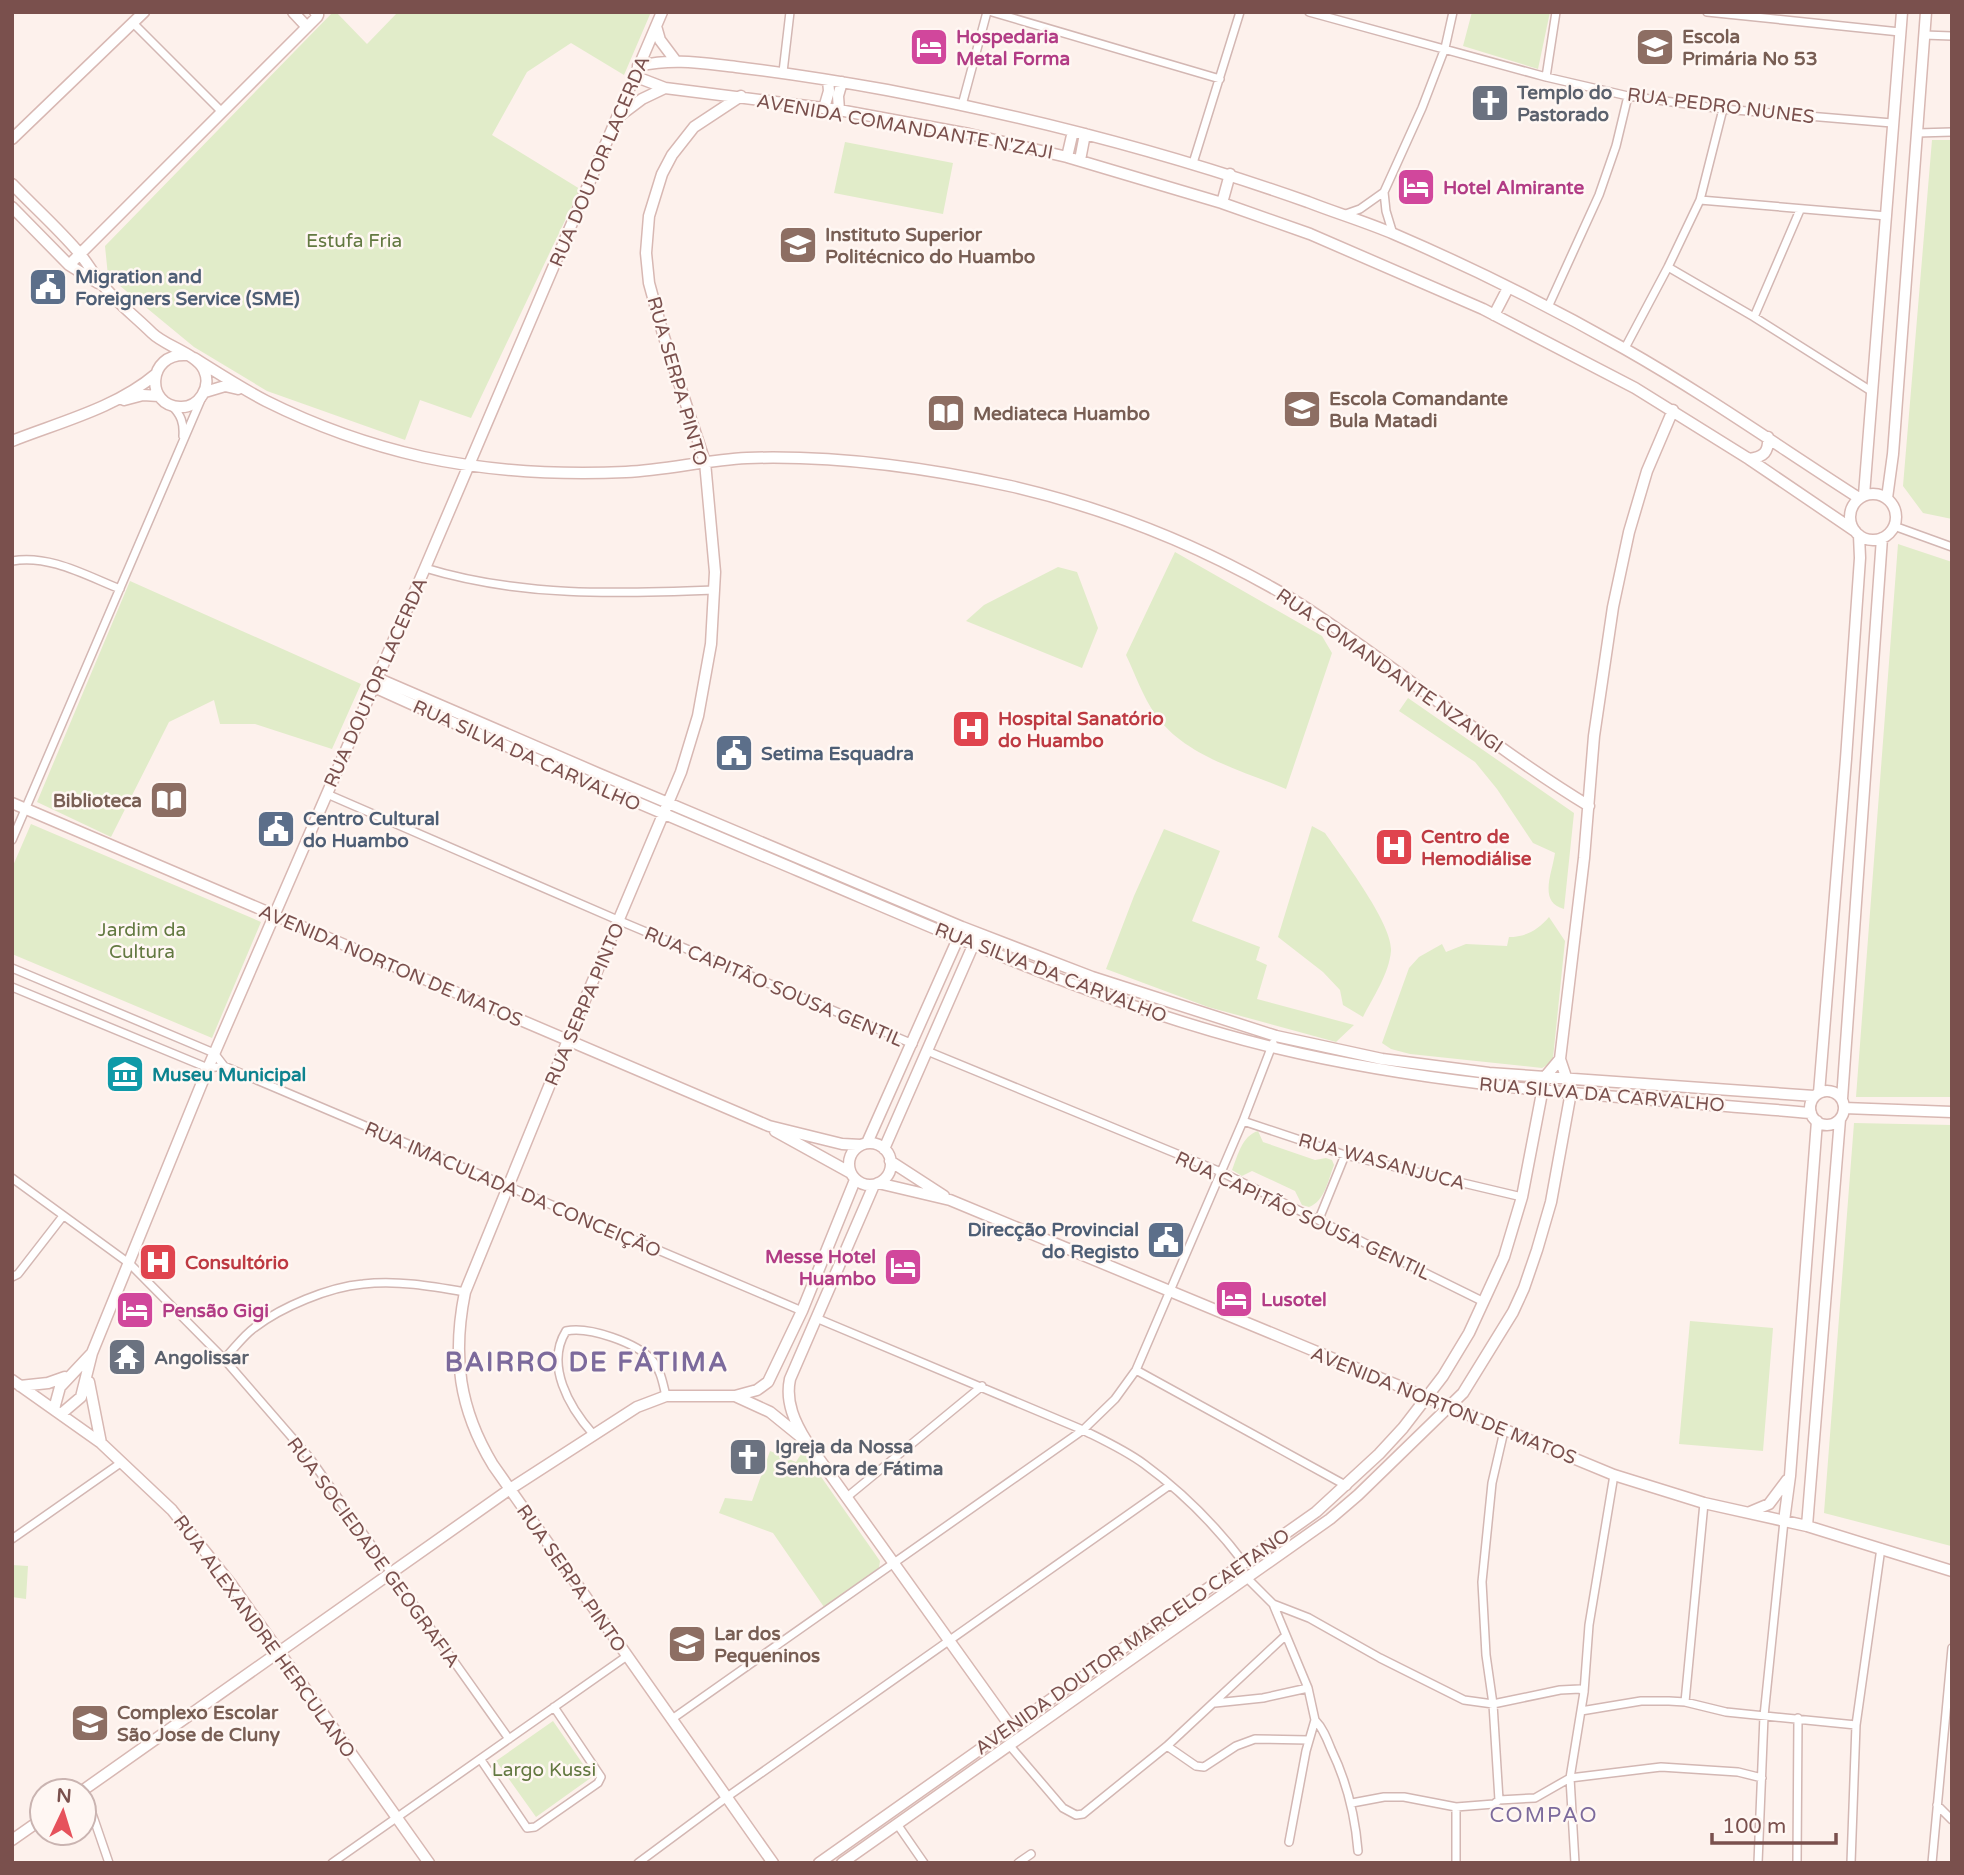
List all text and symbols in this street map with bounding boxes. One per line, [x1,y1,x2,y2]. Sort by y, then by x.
hotel icon: Hospedaria Metal Forma [908,26,950,68]
place label: Hospedaria Metal Forma [956,26,1070,70]
school or university icon: Escola Primária No 53 [1634,26,1676,68]
place label: Escola Primária No 53 [1682,26,1818,70]
street label: RUA DOUTOR LACERDA [545,52,654,270]
church icon: Templo do Pastorado [1469,82,1511,124]
place label: Templo do Pastorado [1516,82,1612,126]
street label: RUA PEDRO NUNES [1626,84,1816,128]
street label: AVENIDA COMANDANTE N'ZAJI [755,90,1055,164]
hotel icon: Hotel Almirante [1395,166,1437,208]
place label: Hotel Almirante [1443,177,1584,199]
school or university icon: Instituto Superior Politécnico do Huambo [777,224,819,266]
place label: Instituto Superior Politécnico do Huambo [825,224,1035,268]
park label: Estufa Fria [306,230,402,252]
public building icon: Migration and Foreigners Service (SME) [27,266,69,308]
place label: Migration and Foreigners Service (SME) [75,266,300,311]
street label: RUA SERPA PINTO [642,294,712,468]
school or university icon: Escola Comandante Bula Matadi [1281,388,1323,430]
place label: Escola Comandante Bula Matadi [1329,388,1508,432]
library icon: Mediateca Huambo [925,392,967,434]
place label: Mediateca Huambo [973,403,1150,425]
street label: RUA DOUTOR LACERDA [320,574,432,791]
street label: RUA COMANDANTE NZANGI [1272,584,1507,758]
street label: RUA SILVA DA CARVALHO [410,696,644,816]
hospital icon: Hospital Sanatório do Huambo [950,708,992,750]
place label: Hospital Sanatório do Huambo [998,708,1164,752]
public building icon: Setima Esquadra [713,732,755,774]
place label: Setima Esquadra [761,743,914,766]
library icon: Biblioteca [148,779,190,821]
place label: Biblioteca [53,790,142,812]
public building icon: Centro Cultural do Huambo [255,808,297,850]
place label: Centro Cultural do Huambo [303,808,440,852]
hospital icon: Centro de Hemodiálise [1373,826,1415,868]
place label: Centro de Hemodiálise [1421,826,1532,870]
street label: AVENIDA NORTON DE MATOS [255,900,526,1032]
street label: RUA SILVA DA CARVALHO [932,918,1170,1027]
park label: Jardim da Cultura [98,919,186,963]
street label: RUA SERPA PINTO [541,920,629,1089]
street label: RUA CAPITÃO SOUSA GENTIL [641,921,907,1052]
museum icon: Museu Municipal [104,1053,146,1095]
place label: Museu Municipal [152,1064,306,1087]
street label: RUA SILVA DA CARVALHO [1478,1073,1726,1117]
street label: RUA IMACULADA DA CONCEIÇÃO [361,1116,664,1263]
street label: RUA WASANJUCA [1296,1129,1468,1195]
street label: RUA CAPITÃO SOUSA GENTIL [1172,1146,1434,1285]
place label: Direcção Provincial do Registo [967,1219,1139,1264]
public building icon: Direcção Provincial do Registo [1145,1219,1187,1261]
hospital icon: Consultório [137,1241,179,1283]
place label: Messe Hotel Huambo [765,1246,876,1290]
hotel icon: Messe Hotel Huambo [882,1246,924,1288]
place label: Consultório [185,1252,289,1274]
hotel icon: Lusotel [1213,1278,1255,1320]
hotel icon: Pensão Gigi [114,1289,156,1331]
place label: Lusotel [1261,1289,1327,1311]
place label: Pensão Gigi [162,1300,269,1323]
temple icon: Angolissar [106,1336,148,1378]
street label: AVENIDA NORTON DE MATOS [1308,1342,1580,1469]
district label: BAIRRO DE FÁTIMA [445,1346,729,1378]
place label: Angolissar [154,1347,250,1370]
street label: RUA SOCIEDADE GEOGRAFIA [282,1433,464,1672]
church icon: Igreja da Nossa Senhora de Fátima [727,1436,769,1478]
place label: Igreja da Nossa Senhora de Fátima [775,1436,943,1480]
street label: RUA SERPA PINTO [512,1501,630,1657]
street label: RUA ALEXANDRE HERCULANO [169,1511,360,1762]
street label: AVENIDA DOUTOR MARCELO CAETANO [971,1524,1294,1760]
school or university icon: Lar dos Pequeninos [666,1623,708,1665]
place label: Lar dos Pequeninos [714,1623,820,1668]
school or university icon: Complexo Escolar São Jose de Cluny [69,1702,111,1744]
place label: Complexo Escolar São Jose de Cluny [117,1702,281,1747]
park label: Largo Kussi [492,1759,596,1781]
north arrow [28,1777,98,1847]
text: N [56,1785,72,1808]
scale bar [1712,1801,1836,1845]
district label: COMPAO [1489,1803,1599,1828]
text: 100 m [1722,1814,1786,1839]

